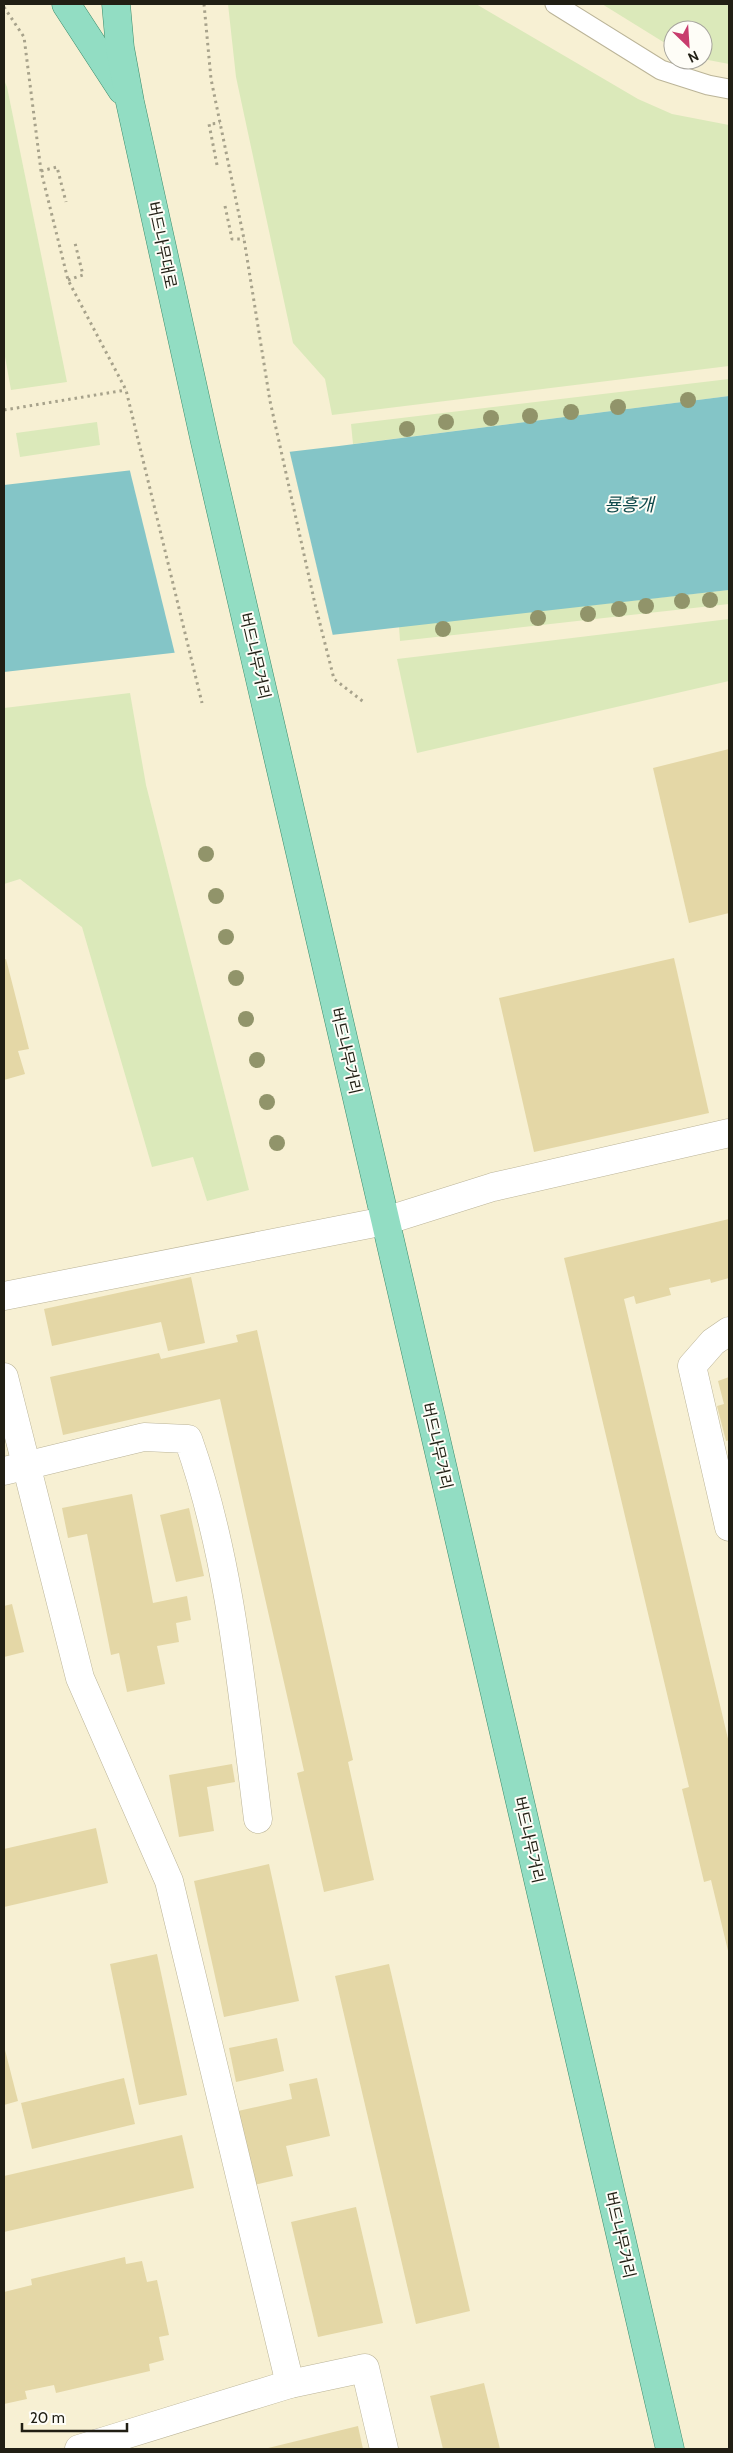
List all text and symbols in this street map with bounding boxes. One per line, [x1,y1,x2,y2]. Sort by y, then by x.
north arrow [663,20,713,70]
text: N [685,47,702,67]
street label: 버드나무대로 [144,200,181,290]
water label: 룡흥개 [604,494,656,516]
street label: 버드나무거리 [236,611,274,701]
street label: 버드나무거리 [327,1006,365,1096]
street label: 버드나무거리 [418,1401,456,1491]
street label: 버드나무거리 [510,1795,548,1885]
street label: 버드나무거리 [601,2190,639,2280]
scale bar [22,2400,128,2432]
text: 20 m [30,2409,65,2427]

